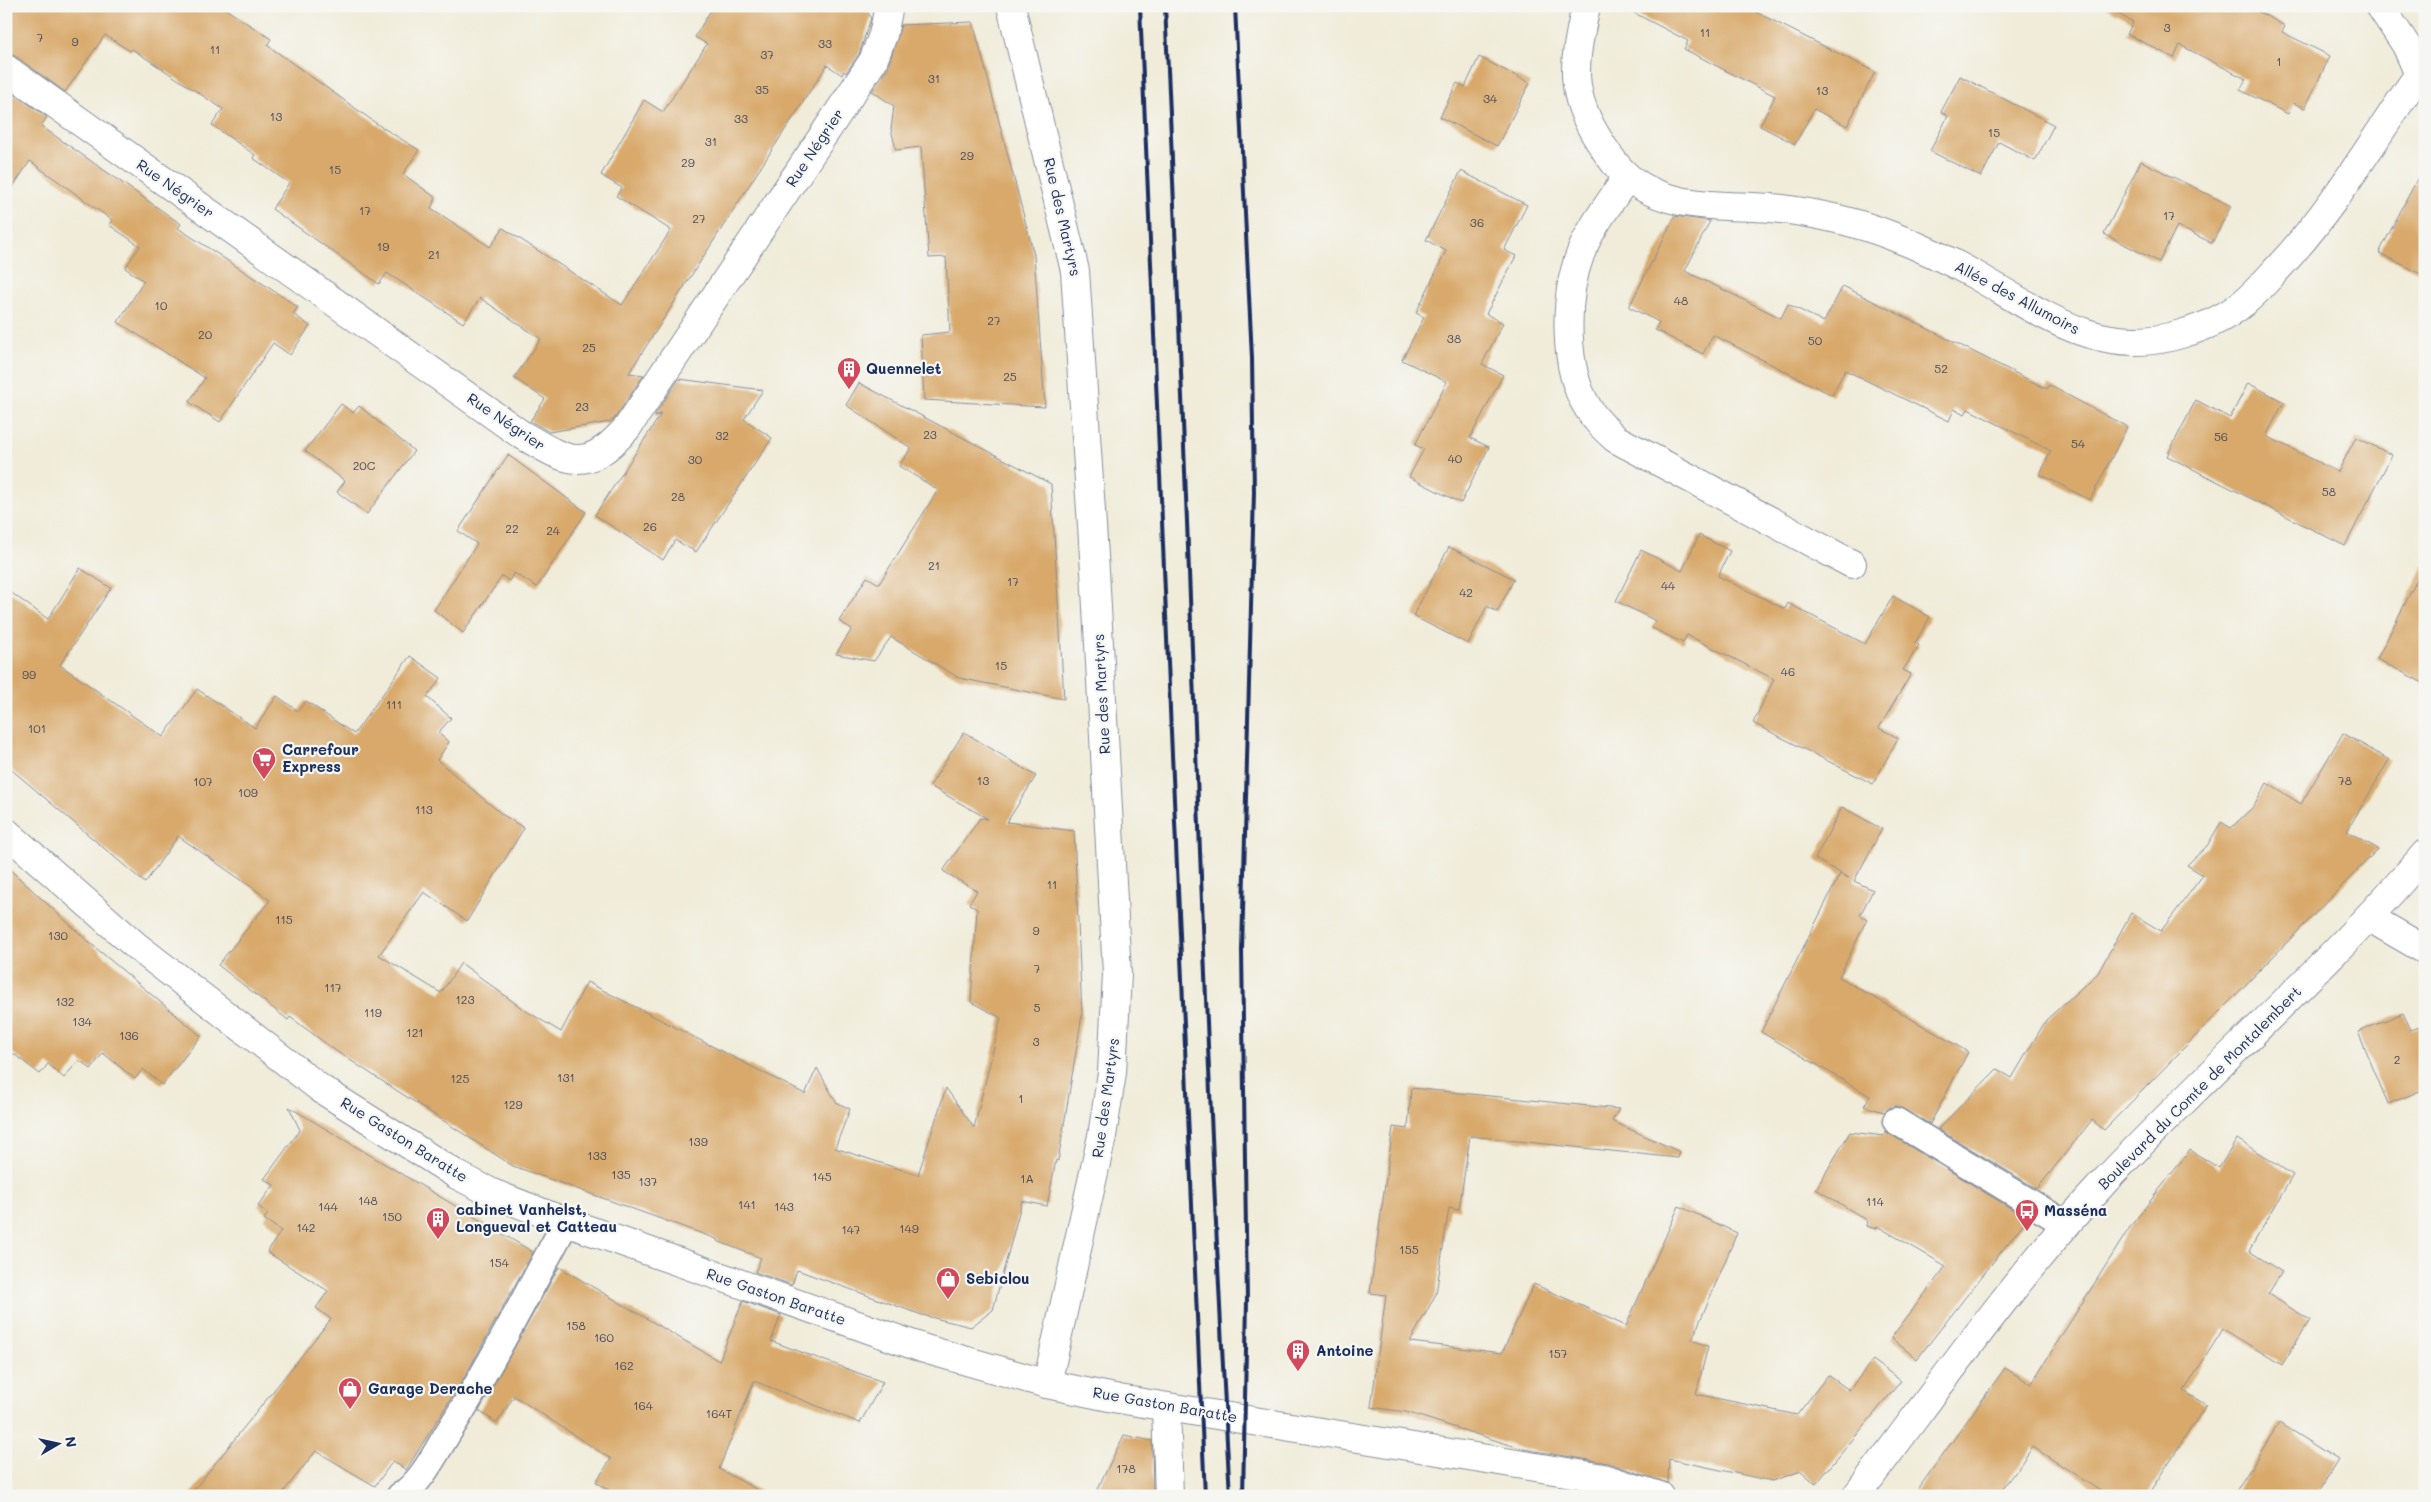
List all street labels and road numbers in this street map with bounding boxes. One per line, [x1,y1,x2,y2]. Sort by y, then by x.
street label: Rue Négrier [781,104,848,190]
street label: Rue Négrier [133,154,218,222]
street label: Rue des Martyrs [1040,156,1086,278]
street label: Allée des Allumoirs [1952,256,2083,338]
street label: Rue Négrier [464,388,550,455]
street label: Rue des Martyrs [1088,633,1114,755]
street label: Boulevard du Comte de Montalembert [2093,981,2305,1193]
street label: Rue des Martyrs [1087,1037,1123,1159]
street label: Rue Gaston Baratte [337,1092,472,1186]
street label: Rue Gaston Baratte [704,1263,849,1329]
street label: Rue Gaston Baratte [1091,1381,1239,1427]

